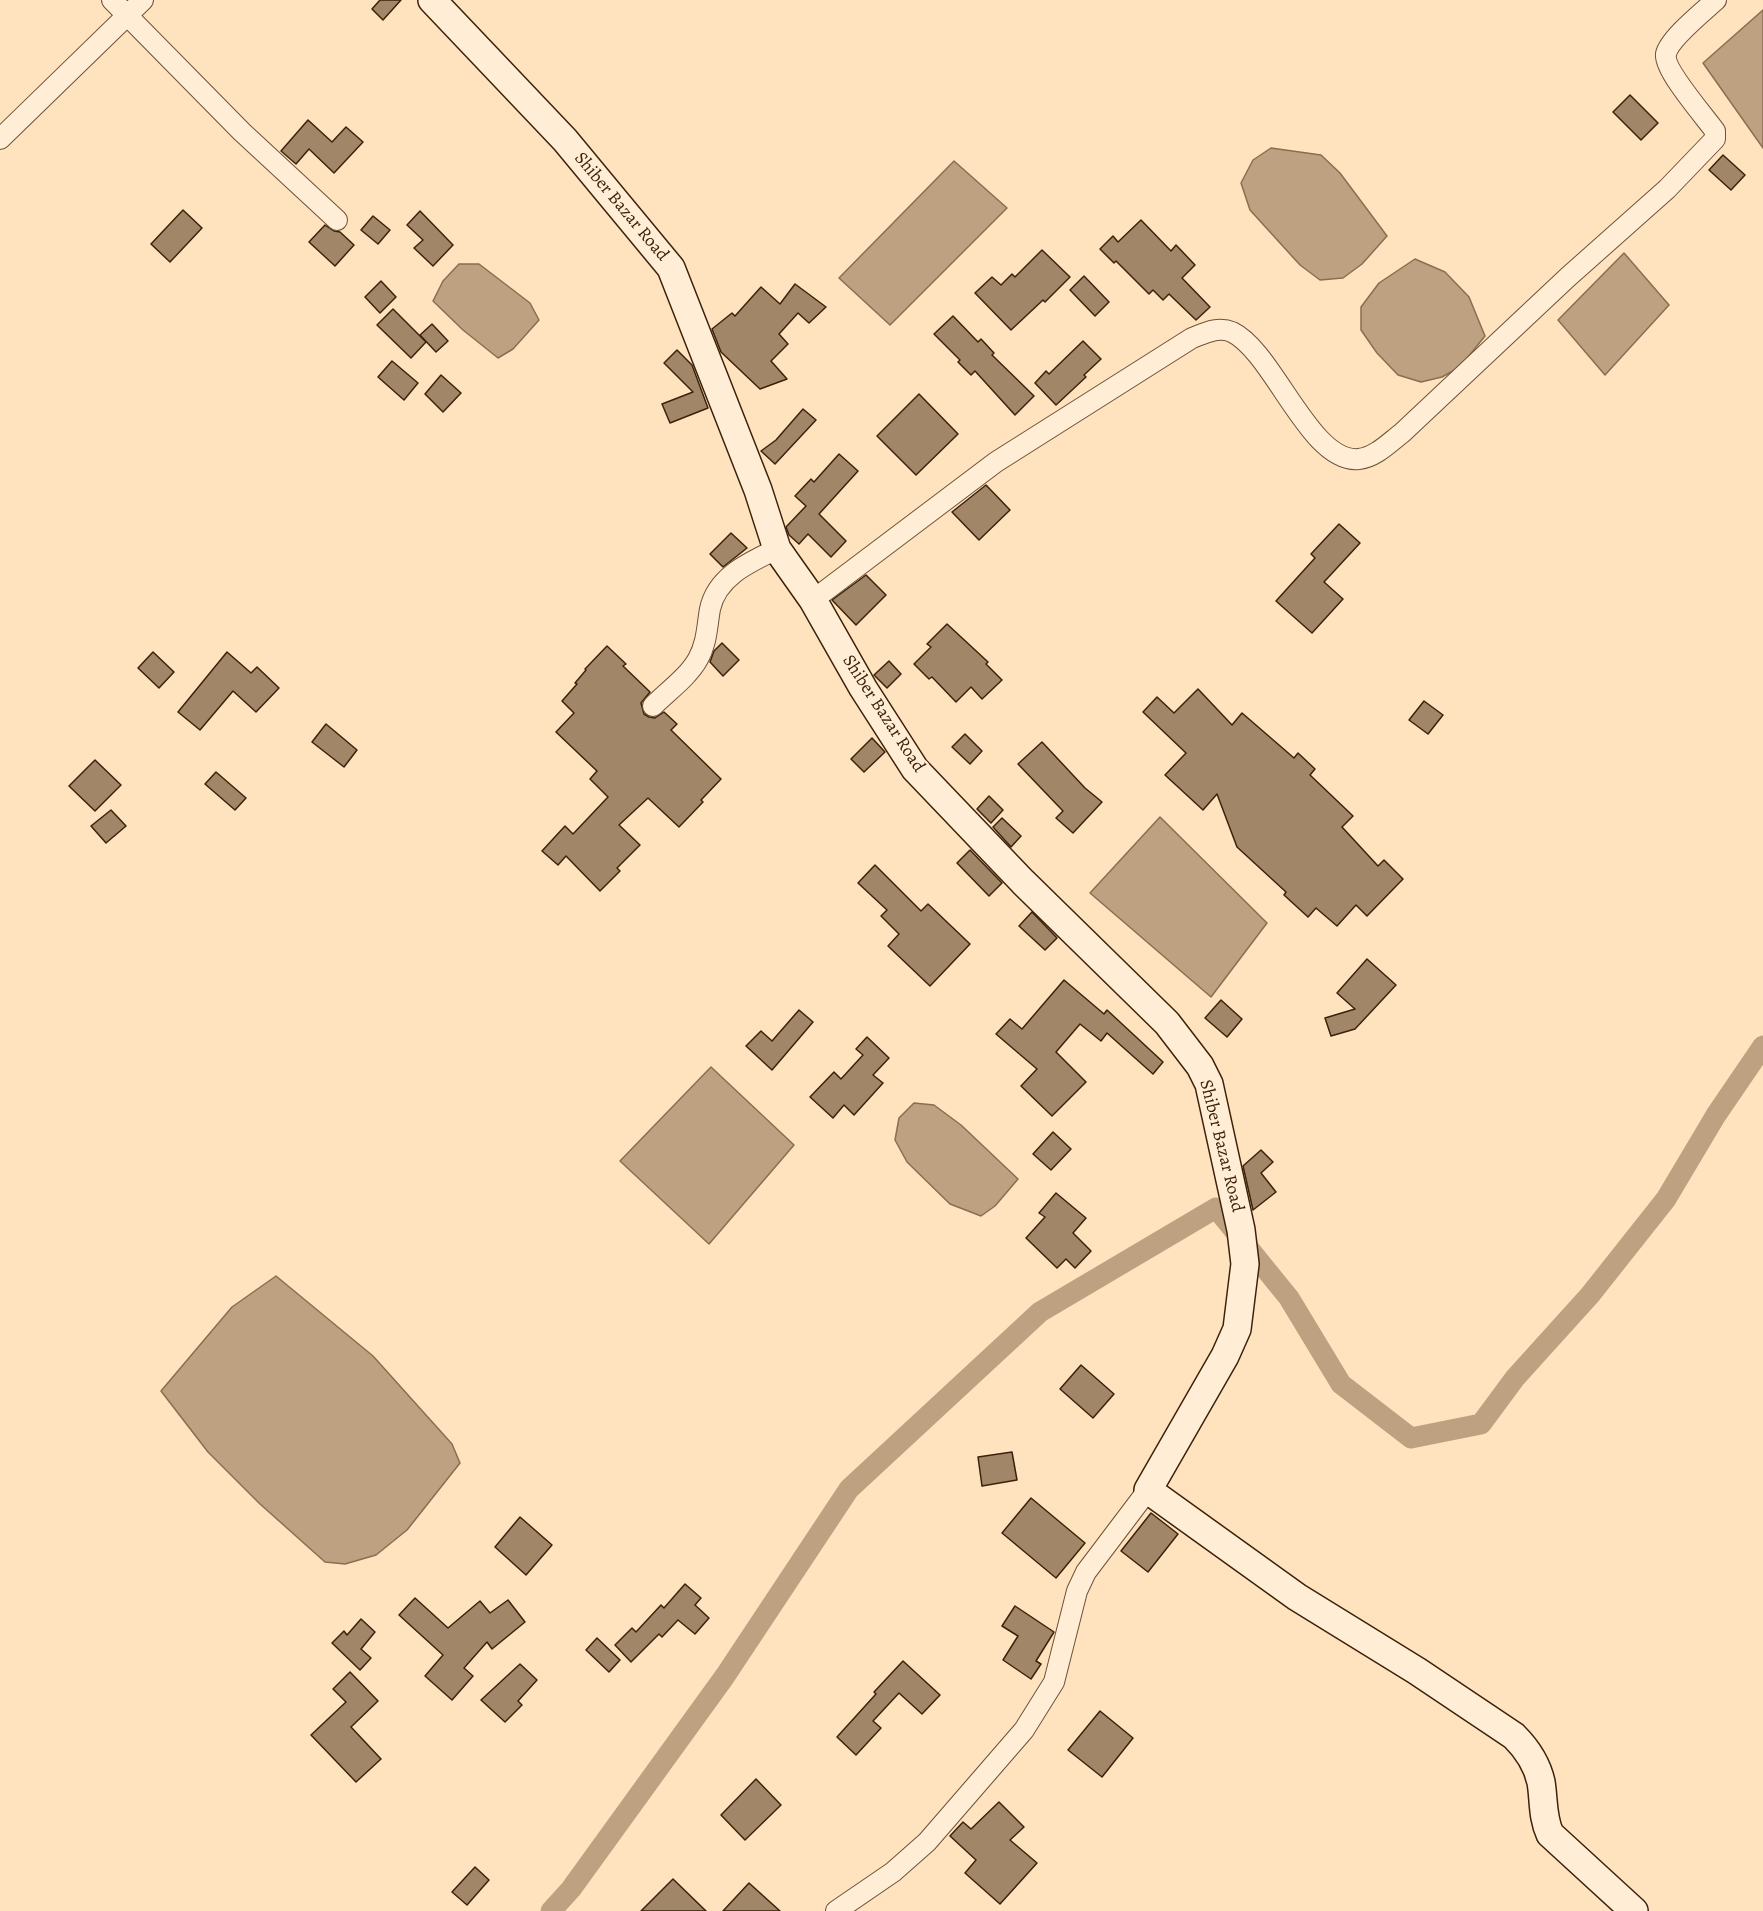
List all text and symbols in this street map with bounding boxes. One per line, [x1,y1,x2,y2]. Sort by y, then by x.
street label: Shiber Bazar Road [569,148,673,266]
street label: Shiber Bazar Road [837,651,929,777]
street label: Shiber Bazar Road [1194,1078,1248,1214]

